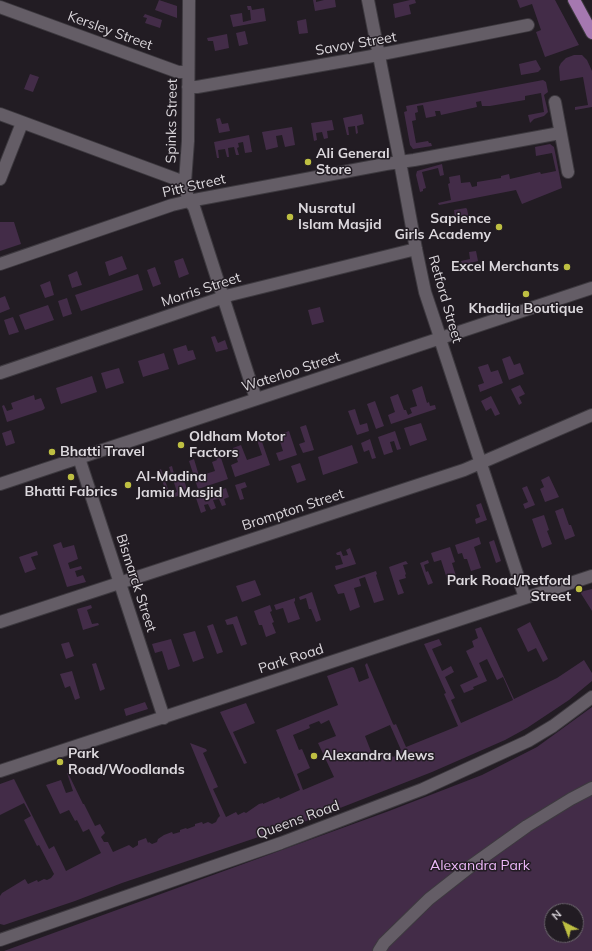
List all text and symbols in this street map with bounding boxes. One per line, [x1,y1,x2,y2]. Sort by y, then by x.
street label: Kersley Street [65,8,155,54]
street label: Savoy Street [314,29,398,59]
street label: Spinks Street [163,78,181,164]
place label: Ali General Store [316,146,390,178]
marker: Ali General Store [303,157,313,167]
street label: Pitt Street [161,171,227,201]
place label: Nusratul Islam Masjid [298,201,382,234]
place label: Sapience Girls Academy [394,211,491,244]
marker: Nusratul Islam Masjid [285,212,295,222]
marker: Sapience Girls Academy [494,222,504,232]
street label: Retford Street [424,253,466,345]
place label: Excel Merchants [451,259,559,275]
marker: Excel Merchants [562,262,572,272]
street label: Morris Street [159,269,243,311]
marker: Khadija Boutique [521,289,531,299]
place label: Khadija Boutique [469,301,583,317]
street label: Waterloo Street [240,348,342,396]
place label: Oldham Motor Factors [189,429,285,462]
marker: Oldham Motor Factors [176,440,186,450]
place label: Bhatti Travel [60,444,145,460]
marker: Bhatti Travel [47,447,57,457]
place label: Al-Madina Jamia Masjid [136,469,222,502]
marker: Bhatti Fabrics [66,472,76,482]
marker: Al-Madina Jamia Masjid [123,480,133,490]
place label: Bhatti Fabrics [25,484,117,500]
street label: Brompton Street [240,486,346,534]
street label: Bismarck Street [112,532,160,634]
place label: Park Road/Retford Street [447,573,571,606]
marker: Park Road/Retford Street [574,584,584,594]
street label: Park Road [256,641,326,677]
place label: Park Road/Woodlands [68,746,185,778]
place label: Alexandra Mews [322,748,434,764]
marker: Alexandra Mews [309,751,319,761]
marker: Park Road/Woodlands [55,757,65,767]
street label: Queens Road [254,797,342,843]
park label: Alexandra Park [430,858,530,874]
north arrow [544,903,584,943]
text: N [549,907,564,923]

